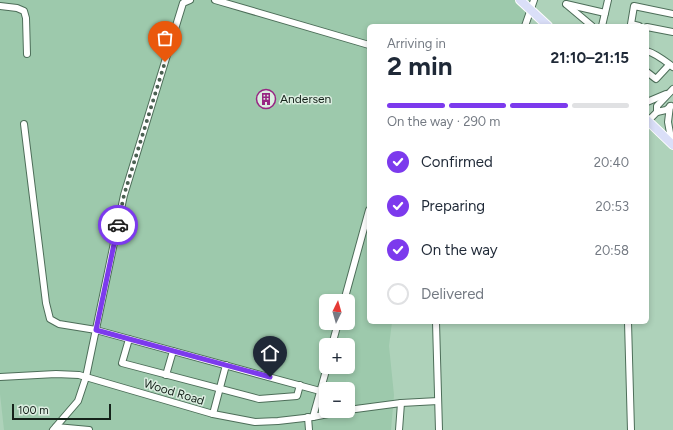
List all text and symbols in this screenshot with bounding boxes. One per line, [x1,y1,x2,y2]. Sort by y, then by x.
pin [148,21,182,62]
icon: bag [154,27,176,49]
text: Arriving in [387,36,446,51]
text: 21:10–21:15 [551,49,629,67]
text: 2 min [387,50,453,82]
building icon: Andersen [255,88,277,110]
place label: Andersen [280,92,332,106]
text: On the way · 290 m [387,114,500,129]
icon: check [387,151,409,173]
text: Confirmed [421,153,493,171]
text: 20:40 [594,155,629,170]
icon: check [387,195,409,217]
text: Preparing [421,197,485,215]
text: 20:53 [596,199,629,214]
courier [98,205,138,245]
icon: car [107,214,129,236]
icon: check [387,239,409,261]
text: On the way [421,241,498,259]
text: 20:58 [595,243,629,258]
text: Delivered [421,285,484,303]
north arrow [319,294,355,330]
map controls [319,294,355,418]
pin [253,336,287,377]
button: + [319,338,355,374]
icon: home [259,342,281,364]
street label: Wood Road [142,376,206,408]
button: − [319,382,355,418]
scale bar [12,402,111,421]
text: 100 m [18,404,49,417]

